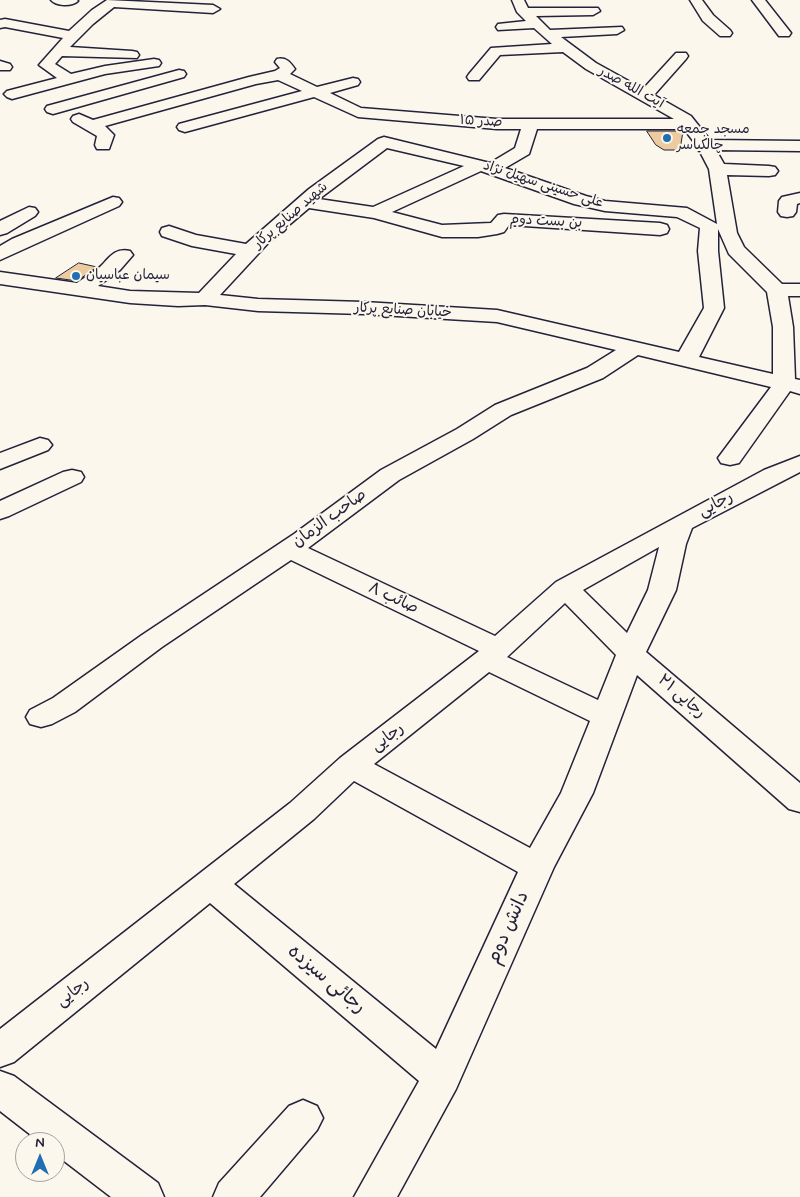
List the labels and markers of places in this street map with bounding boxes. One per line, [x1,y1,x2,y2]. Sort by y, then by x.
place label: مسجد جمعه چالکیاسر [677,122,750,154]
marker: مسجد جمعه چالکیاسر [661,132,673,144]
place label: سیمان عباسیان [86,268,170,284]
marker: سیمان عباسیان [70,270,82,282]

